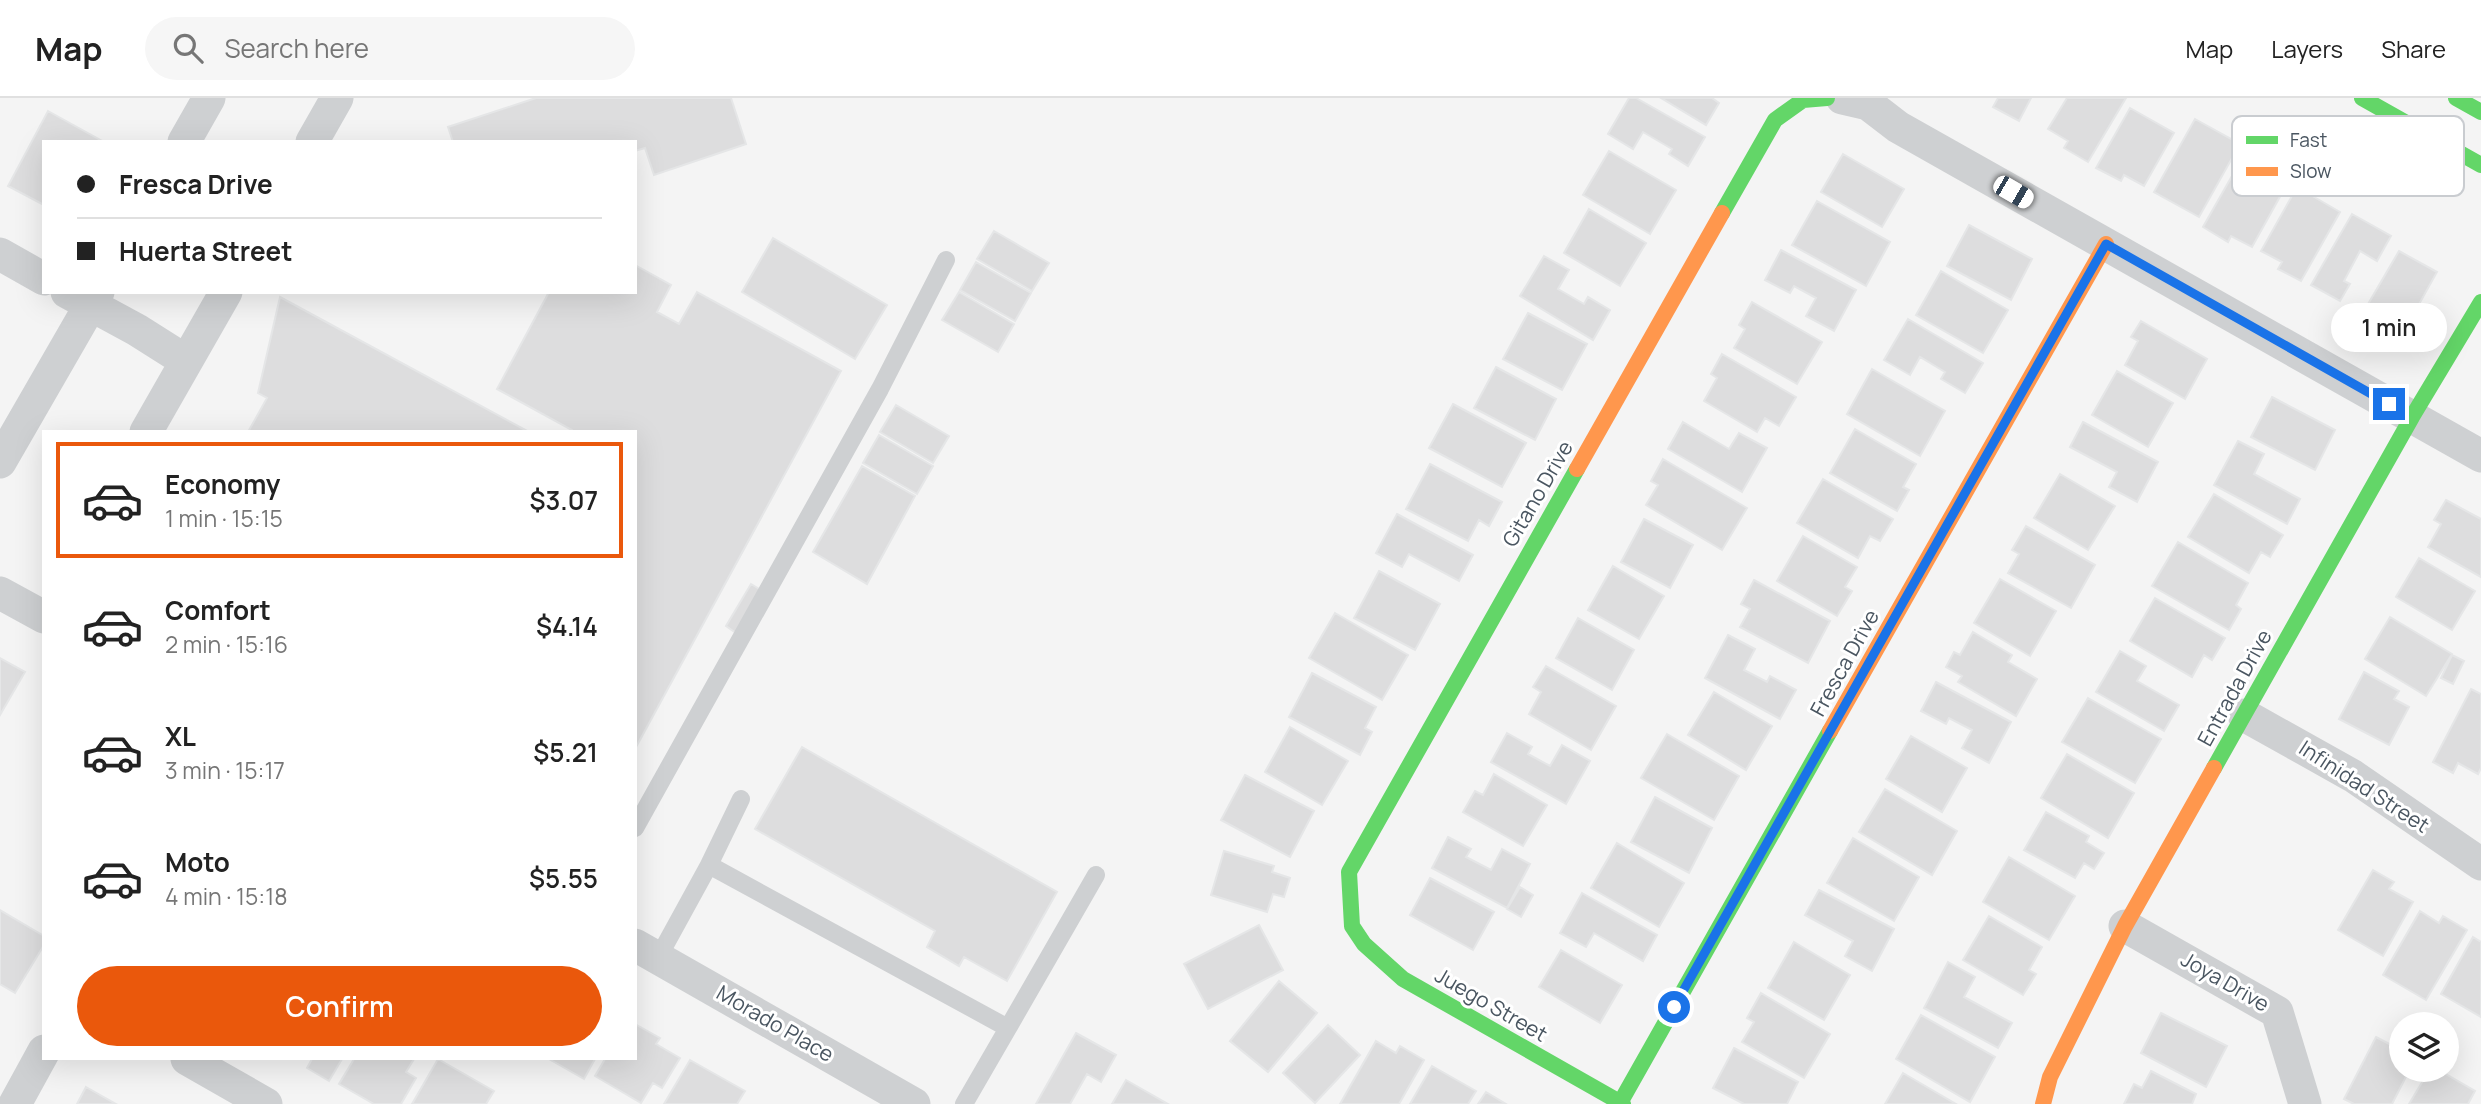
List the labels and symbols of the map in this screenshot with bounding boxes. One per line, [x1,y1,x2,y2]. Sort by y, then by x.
legend [2232,116,2464,196]
text: Fast [2290,127,2327,153]
text: Slow [2290,158,2332,184]
car [1990,172,2037,212]
callout: 1 min [2331,302,2447,352]
route end [2373,388,2405,420]
street label: Gitano Drive [1496,435,1579,552]
street label: Fresca Drive [1803,604,1885,721]
street label: Entrada Drive [2191,624,2278,751]
street label: Infinidad Street [2294,734,2435,839]
street label: Joya Drive [2176,945,2275,1018]
street label: Juego Street [1430,961,1553,1048]
street label: Morado Place [712,978,839,1068]
route start [1658,991,1690,1023]

